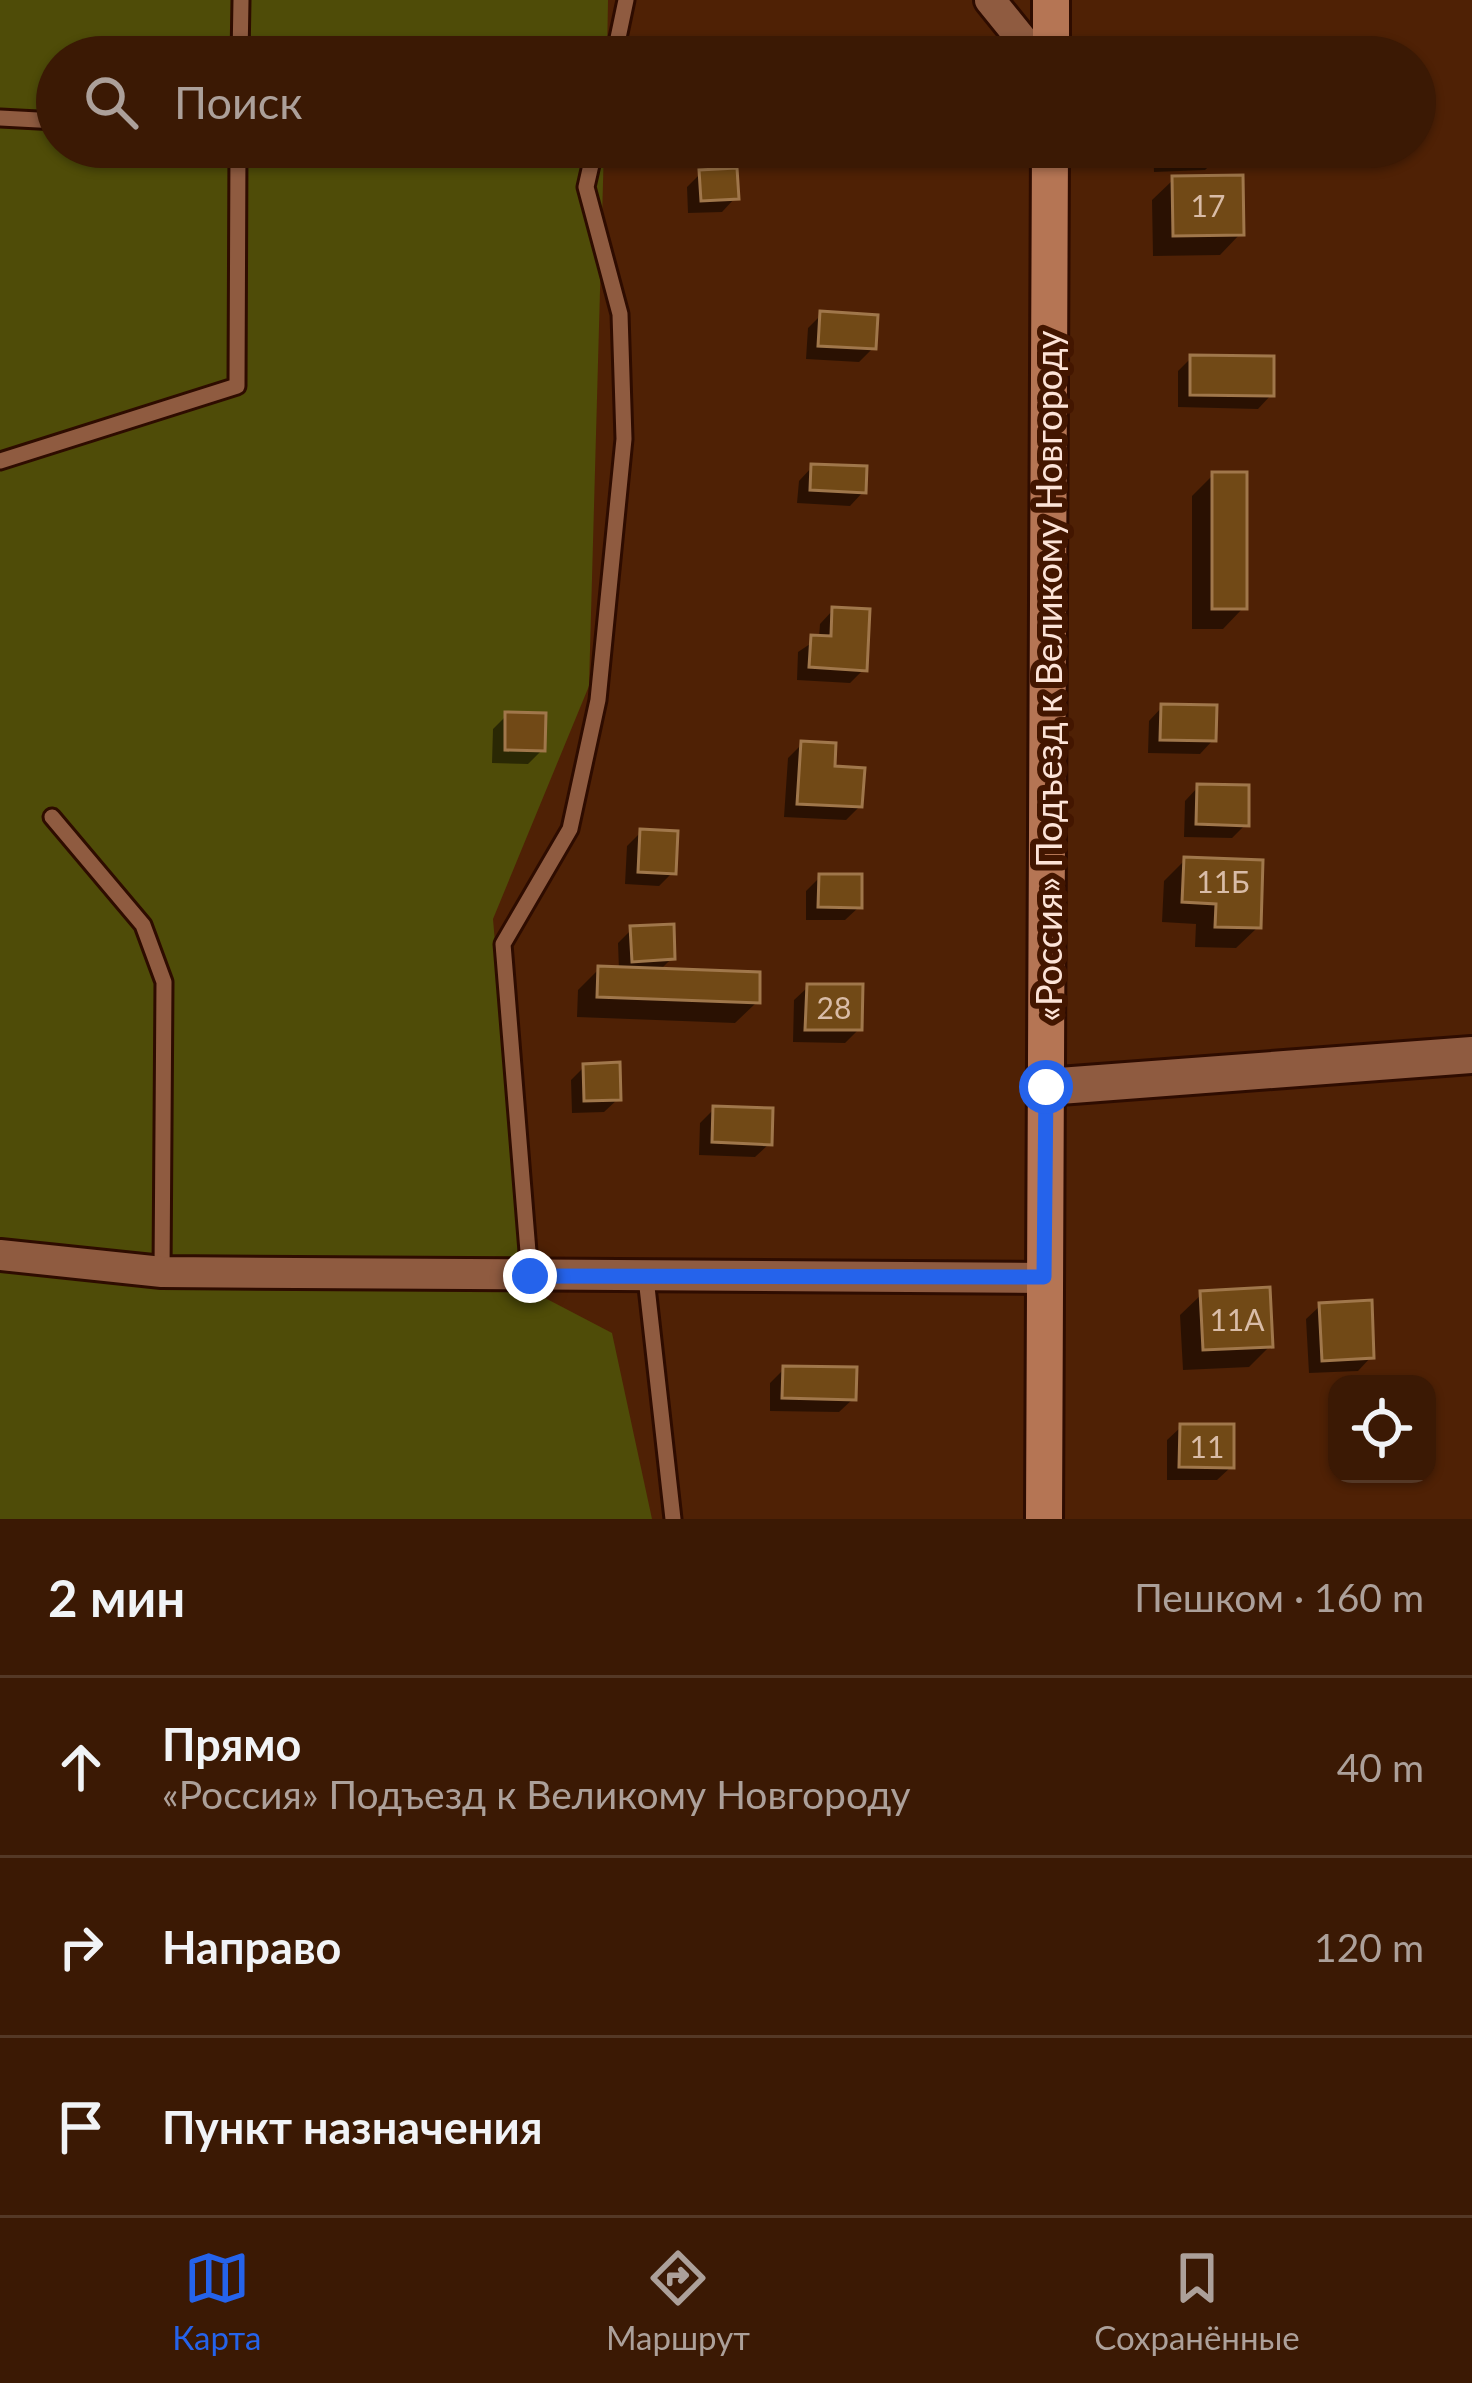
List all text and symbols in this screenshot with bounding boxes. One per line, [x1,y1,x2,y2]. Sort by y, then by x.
search box [36,36,1436,168]
icon: search [78,69,144,135]
text: Поиск [174,75,303,129]
house number: 17 [1191,187,1225,223]
street label: «Россия» Подъезд к Великому Новгороду [1026,330,1070,1022]
house number: 11Б [1196,863,1250,899]
house number: 28 [817,989,851,1025]
route start [1019,1060,1073,1114]
route end [503,1249,557,1303]
house number: 11А [1209,1301,1265,1337]
map controls [1328,1375,1436,1483]
button: locate [1328,1375,1436,1483]
house number: 11 [1190,1428,1224,1464]
text: 2 мин [48,1567,185,1628]
text: Пешком · 160 m [1134,1574,1424,1620]
text: Прямо [162,1717,301,1771]
icon: ahead [48,1734,114,1800]
text: 40 m [1337,1744,1424,1790]
text: «Россия» Подъезд к Великому Новгороду [162,1771,911,1817]
icon: right [48,1914,114,1980]
text: Направо [162,1920,341,1974]
text: 120 m [1314,1924,1424,1970]
icon: arrive [48,2094,114,2160]
text: Пункт назначения [162,2100,543,2154]
tab: Карта [172,2245,261,2357]
tab: Маршрут [606,2245,750,2357]
tab: Сохранённые [1094,2245,1300,2357]

